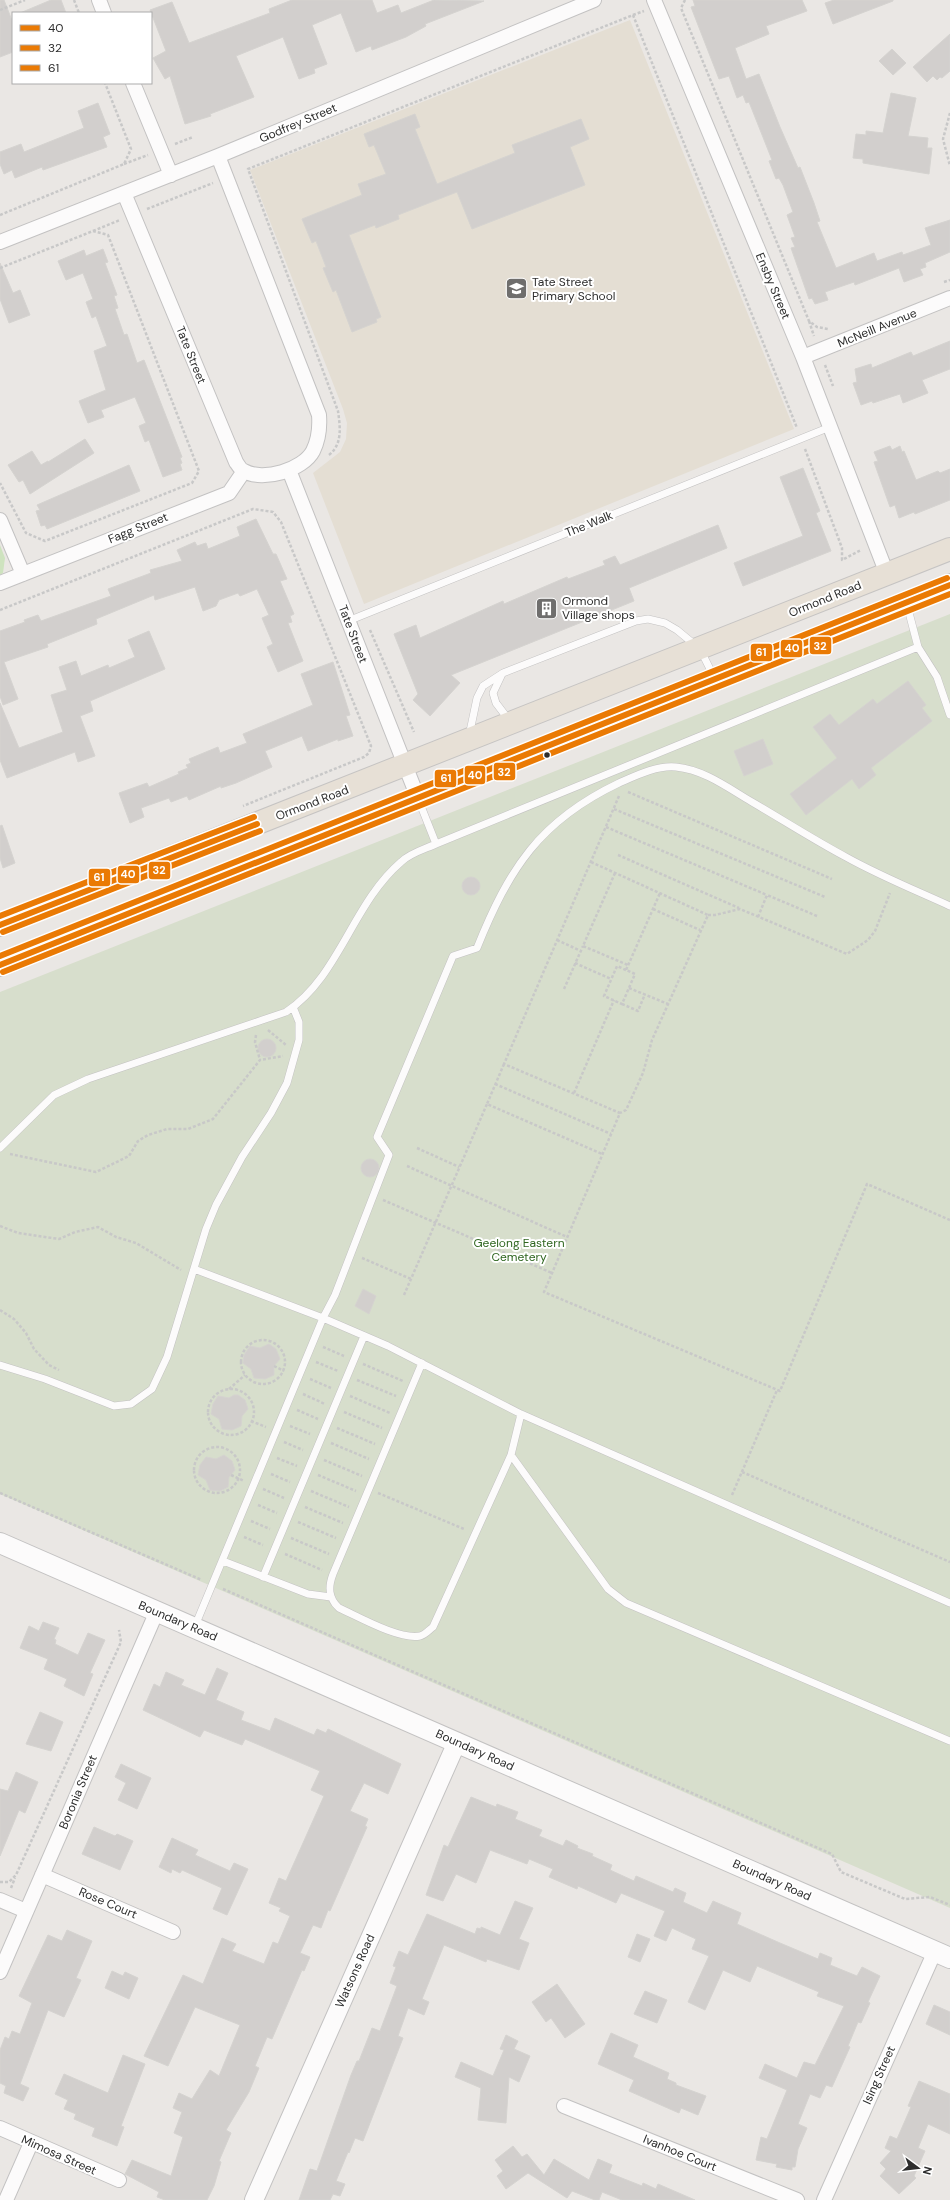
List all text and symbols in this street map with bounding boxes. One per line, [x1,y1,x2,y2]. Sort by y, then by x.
legend [12,12,152,84]
text: 40 [48,20,64,36]
text: 32 [48,40,62,56]
text: 61 [48,60,59,76]
street label: Godfrey Street [257,99,339,146]
street label: Ensby Street [752,250,794,322]
place label: Tate Street Primary School [532,274,615,304]
school or university icon: Tate Street Primary School [504,276,530,302]
street label: McNeill Avenue [835,305,919,351]
street label: Tate Street [172,324,210,386]
street label: The Walk [563,507,615,541]
street label: Fagg Street [106,509,171,547]
street label: Ormond Road [786,577,864,621]
place label: Ormond Village shops [562,593,635,623]
building icon: Ormond Village shops [533,595,559,621]
street label: Tate Street [335,603,371,665]
line badge: 32 [809,636,832,655]
line badge: 40 [780,639,803,658]
text: 32 [814,639,826,653]
text: 40 [785,641,800,655]
line badge: 61 [750,643,773,662]
text: 61 [756,645,766,659]
unlabelled marker [542,750,552,760]
line badge: 32 [493,762,516,781]
line badge: 40 [464,765,486,785]
text: 32 [498,765,510,779]
text: 40 [468,768,483,782]
line badge: 61 [434,769,457,788]
text: 61 [441,771,451,785]
street label: Ormond Road [273,782,351,824]
line badge: 32 [148,861,171,880]
text: 32 [153,863,165,877]
line badge: 40 [117,865,140,884]
text: 40 [121,867,136,881]
line badge: 61 [88,868,111,887]
text: 61 [94,870,104,884]
park label: Geelong Eastern Cemetery [473,1235,565,1265]
street label: Boundary Road [136,1597,220,1645]
street label: Boundary Road [433,1726,517,1774]
street label: Boronia Street [55,1752,101,1832]
street label: Boundary Road [730,1856,814,1904]
street label: Rose Court [76,1884,140,1923]
street label: Watsons Road [332,1932,378,2010]
street label: Ising Street [859,2043,899,2107]
street label: Mimosa Street [19,2131,99,2179]
street label: Ivanhoe Court [641,2131,719,2175]
north arrow [898,2148,938,2188]
text: N [920,2165,935,2176]

